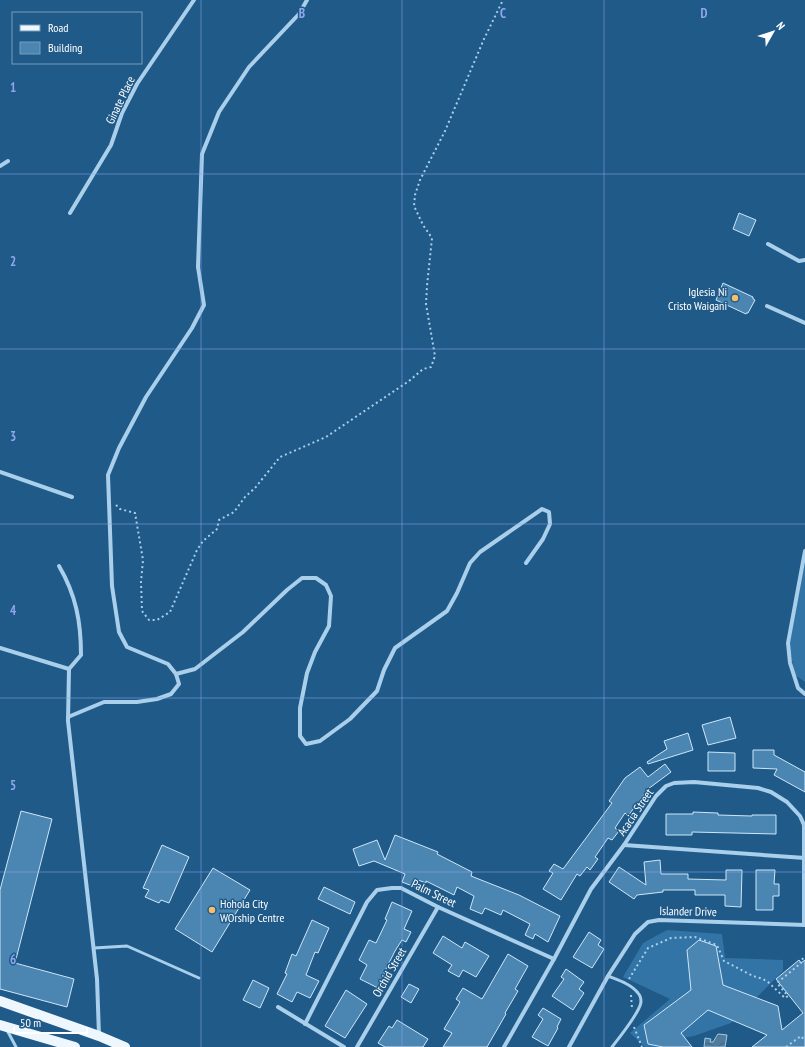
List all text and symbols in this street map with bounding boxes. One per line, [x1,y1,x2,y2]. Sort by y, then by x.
text: B [299,5,305,22]
text: C [500,5,506,22]
text: D [701,5,708,22]
legend [12,12,142,64]
north arrow [753,12,793,52]
text: N [773,19,788,32]
text: Road [48,20,68,35]
text: Building [48,40,83,55]
street label: Ginate Place [102,74,138,126]
text: 1 [10,79,16,96]
text: 2 [10,253,16,270]
place label: Iglesia Ni Cristo Waigani [668,284,727,313]
marker: Iglesia Ni Cristo Waigani [730,293,740,303]
text: 3 [10,428,16,445]
text: 4 [10,602,17,619]
text: 5 [10,777,16,794]
street label: Acacia Street [614,785,657,838]
street label: Palm Street [409,876,459,911]
place label: Hohola City WOrship Centre [220,896,284,925]
street label: Islander Drive [659,903,717,919]
marker: Hohola City WOrship Centre [207,905,217,915]
street label: Orchid Street [369,944,409,999]
text: 6 [10,951,16,968]
scale bar [14,1009,87,1035]
text: 50 m [20,1015,41,1030]

